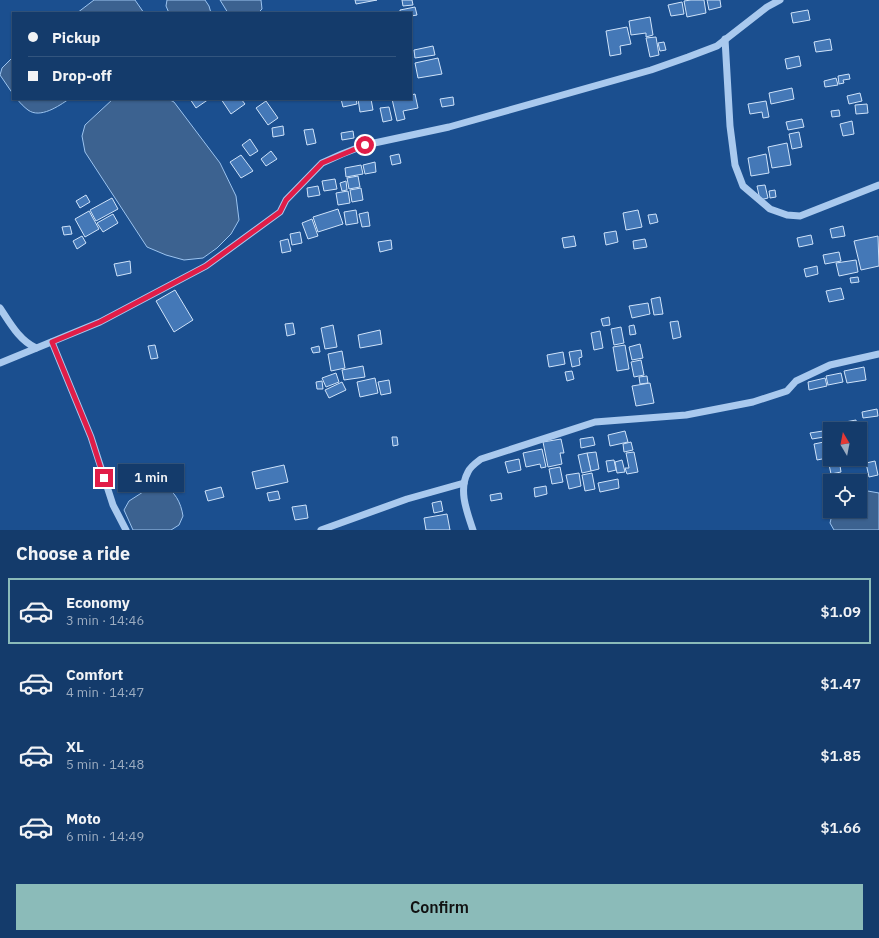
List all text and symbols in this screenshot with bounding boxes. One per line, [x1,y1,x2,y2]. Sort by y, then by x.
text: Pickup [52,28,100,47]
text: Drop-off [52,66,112,85]
route start [356,136,374,154]
north arrow [823,422,867,466]
map controls [823,422,867,518]
callout: 1 min [118,464,184,492]
route end [95,469,113,487]
text: 1 min [134,469,168,486]
button: locate [823,474,867,518]
text: Choose a ride [16,542,130,565]
icon: car [18,593,54,629]
text: Economy [66,593,130,612]
text: $1.09 [821,602,861,621]
text: 3 min · 14:46 [66,612,144,629]
icon: car [18,665,54,701]
text: Comfort [66,665,123,684]
text: $1.47 [821,674,861,693]
text: 4 min · 14:47 [66,684,144,701]
icon: car [18,737,54,773]
text: XL [66,737,84,756]
text: $1.85 [821,746,861,765]
text: 5 min · 14:48 [66,756,144,773]
icon: car [18,809,54,845]
text: Moto [66,809,101,828]
text: $1.66 [821,818,861,837]
text: 6 min · 14:49 [66,828,144,845]
button: Confirm [16,884,863,930]

